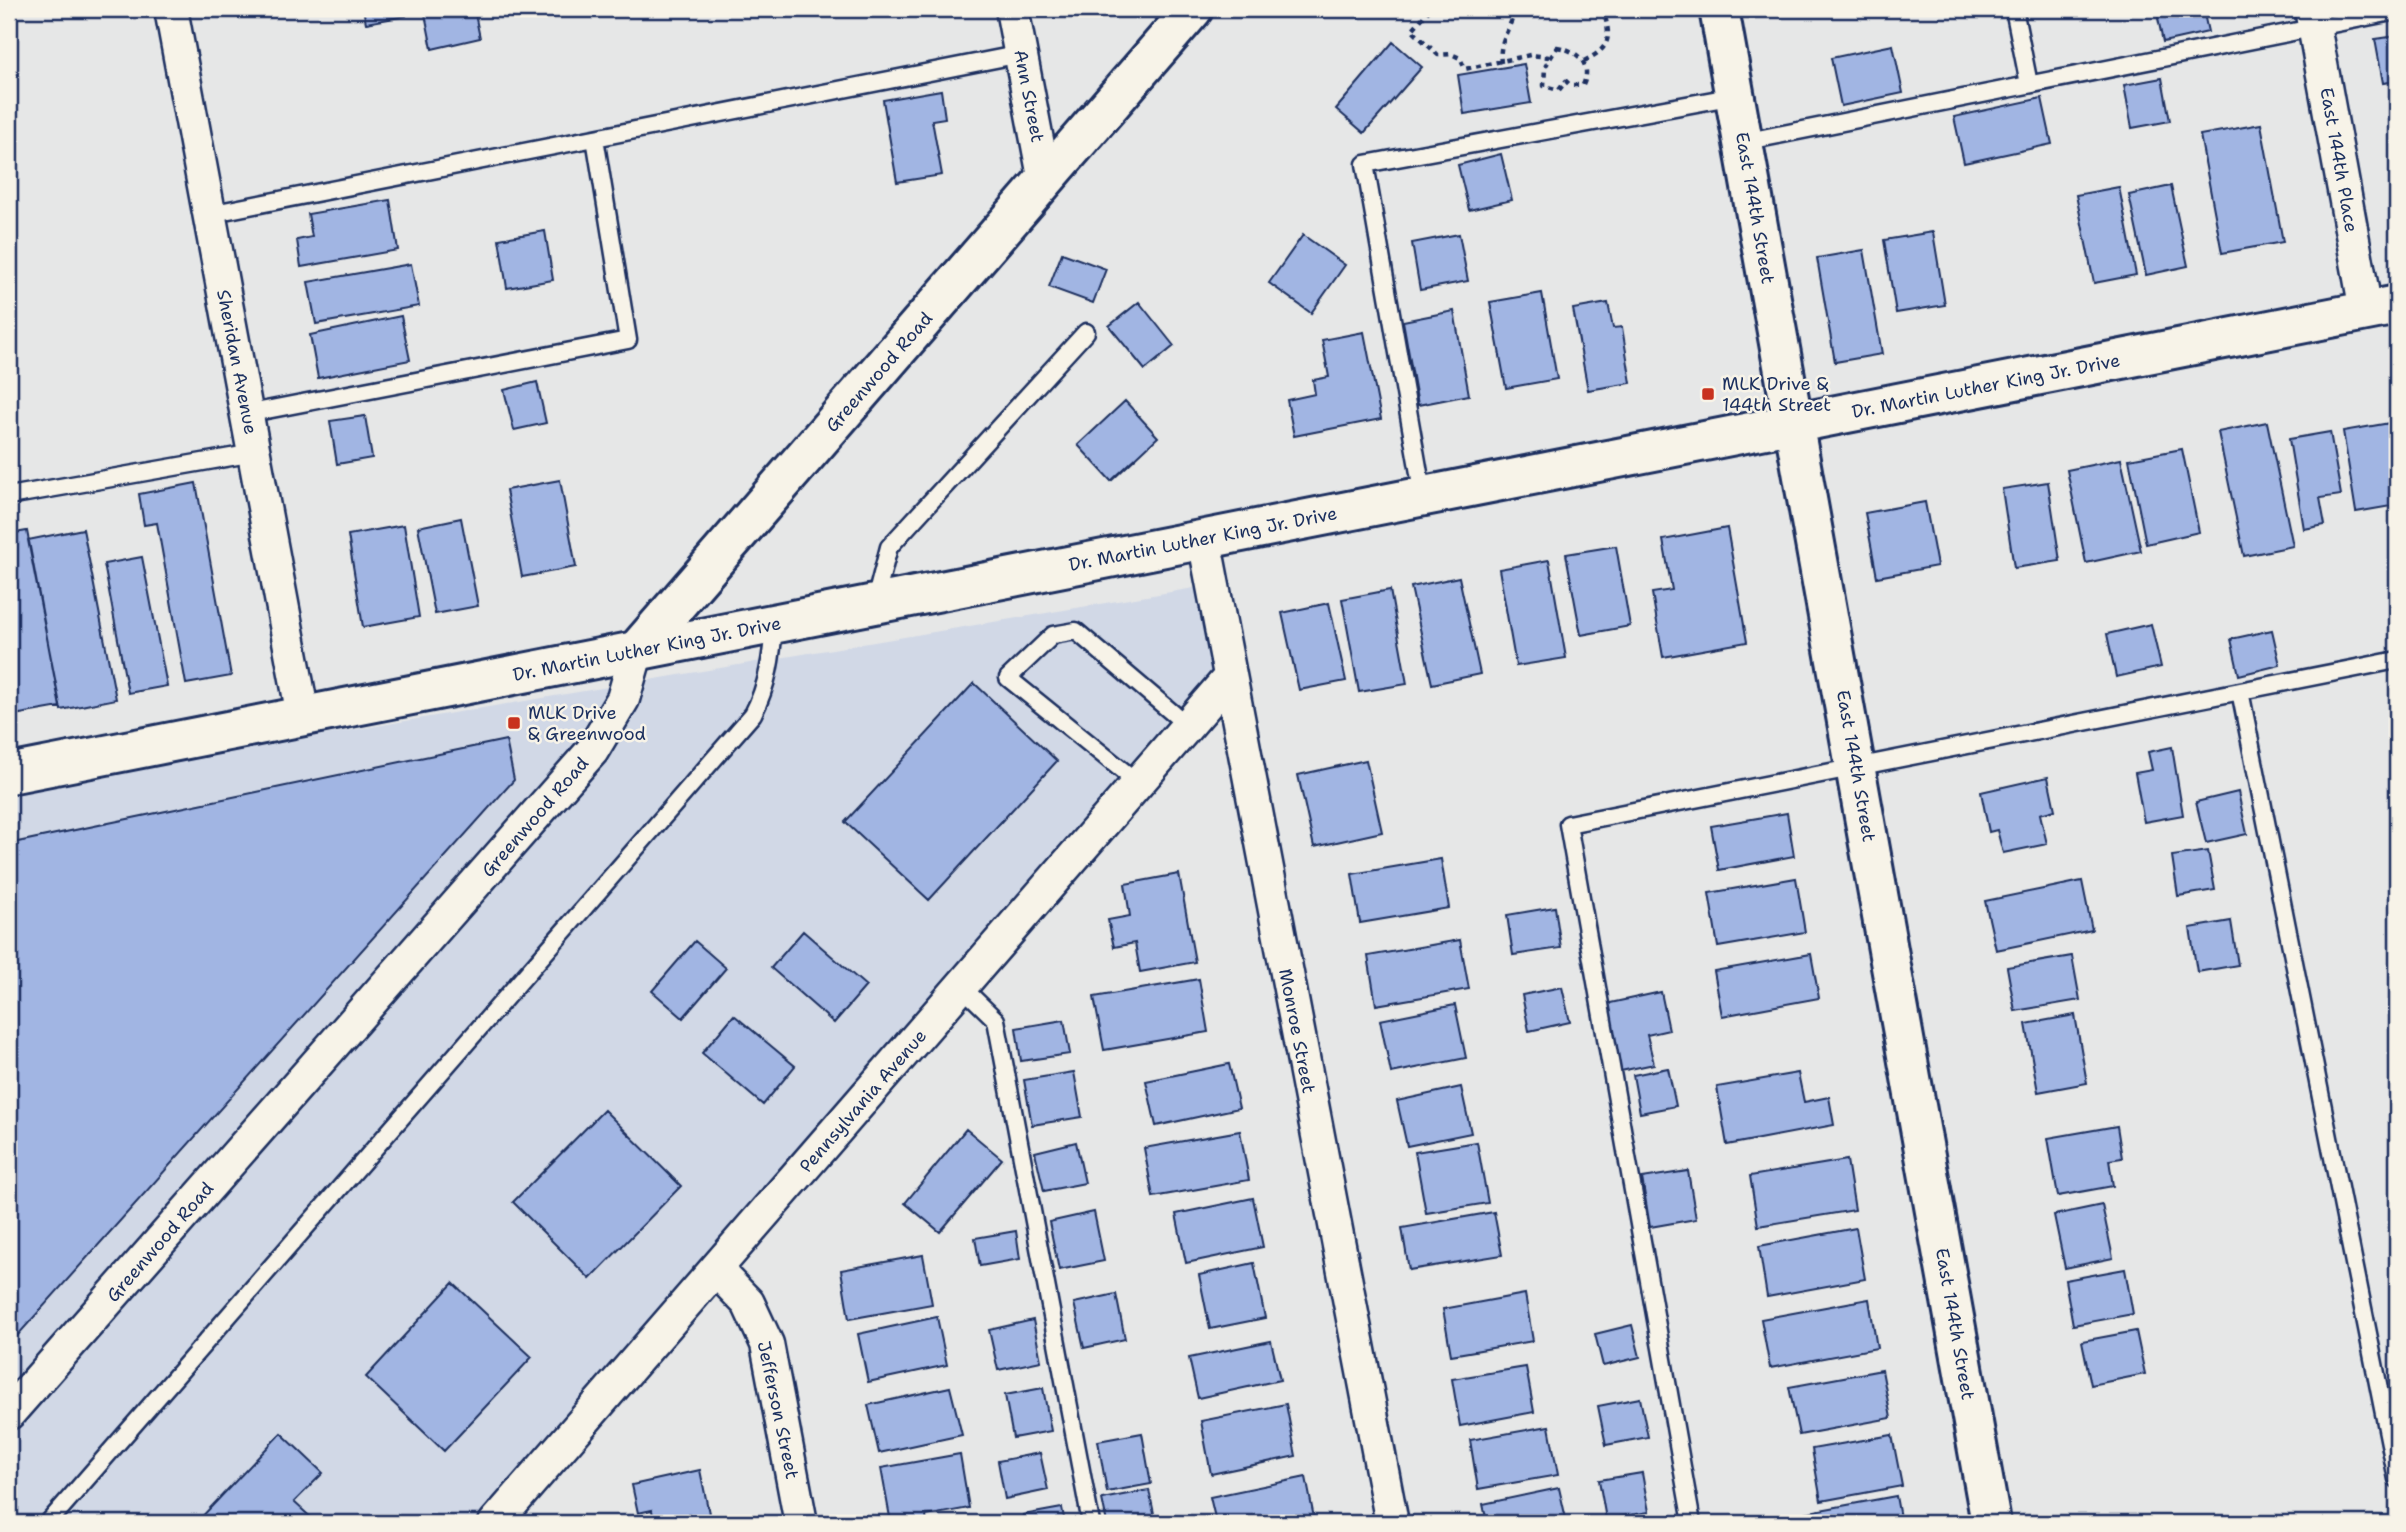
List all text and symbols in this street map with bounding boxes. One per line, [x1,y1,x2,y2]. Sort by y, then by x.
street label: Ann Street [1008,48,1050,145]
street label: East 144th Place [2314,86,2364,234]
street label: East 144th Street [1730,130,1780,286]
street label: Sheridan Avenue [211,288,263,436]
street label: Greenwood Road [820,307,938,437]
street label: Dr. Martin Luther King Jr. Drive [1850,348,2122,424]
place label: MLK Drive & 144th Street [1722,372,1831,417]
marker: MLK Drive & 144th Street [1700,386,1716,402]
street label: Dr. Martin Luther King Jr. Drive [1067,501,1339,577]
street label: Dr. Martin Luther King Jr. Drive [511,611,783,687]
street label: East 144th Street [1831,688,1881,844]
place label: MLK Drive & Greenwood [528,701,646,746]
marker: MLK Drive & Greenwood [506,715,522,731]
street label: Greenwood Road [476,752,594,882]
street label: Monroe Street [1273,967,1321,1096]
street label: Pennsylvania Avenue [794,1024,932,1178]
street label: Greenwood Road [101,1177,219,1307]
street label: East 144th Street [1930,1246,1980,1402]
street label: Jefferson Street [752,1339,804,1481]

